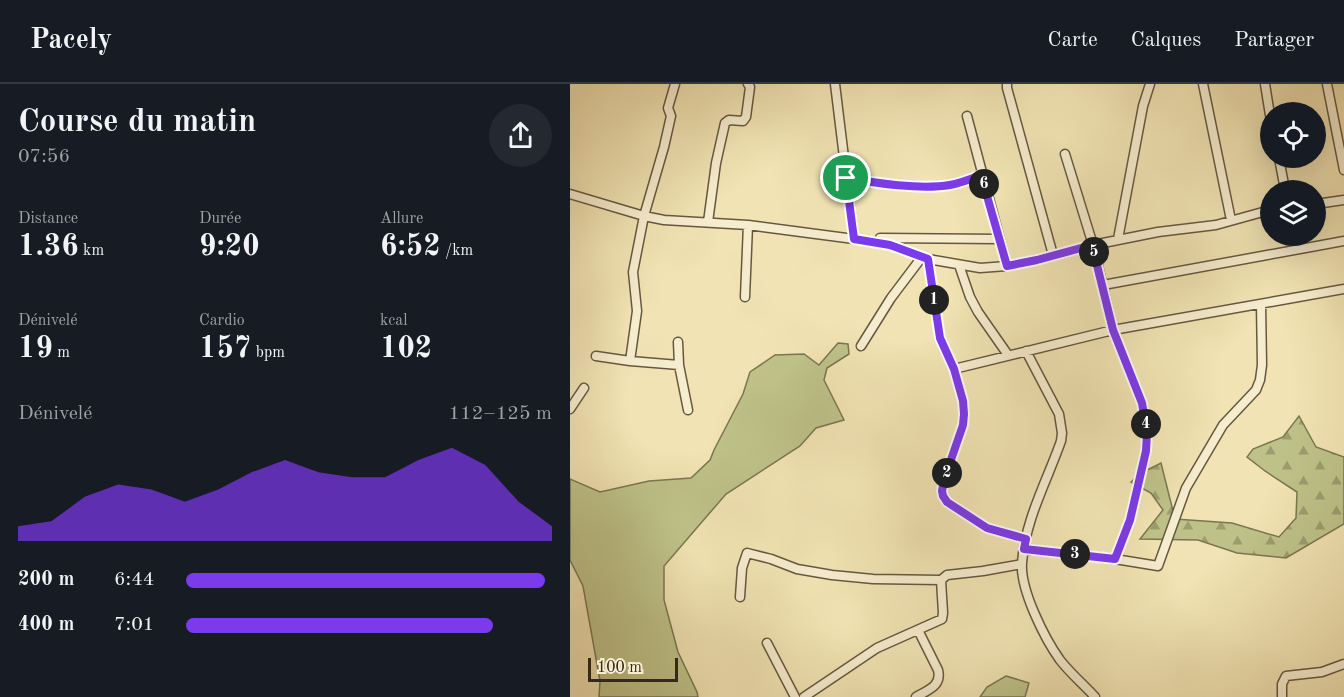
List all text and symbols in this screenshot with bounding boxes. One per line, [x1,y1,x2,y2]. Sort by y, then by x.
text: Pacely [30,27,112,55]
text: Carte [1048,30,1098,51]
text: Calques [1131,30,1201,51]
text: Partager [1234,30,1314,51]
map controls [1260,102,1326,246]
button: locate [1260,102,1326,168]
button: share [489,104,552,167]
text: Course du matin [18,106,256,139]
text: 07:56 [18,147,70,167]
pin [820,152,871,203]
icon: arrive [829,161,862,194]
pin: 6 [969,169,999,199]
text: 6 [979,176,989,192]
button: layers [1260,180,1326,246]
text: Distance [18,211,78,227]
text: Durée [199,211,241,227]
text: Allure [380,211,423,227]
text: 1.36 [18,232,79,262]
text: 9:20 [199,232,260,262]
text: 6:52 [380,232,441,262]
pin: 5 [1079,237,1109,267]
text: km [79,243,104,259]
text: /km [441,243,473,259]
text: 5 [1089,244,1099,260]
pin: 1 [919,285,949,315]
text: 1 [929,292,939,308]
text: Dénivelé [18,313,78,329]
text: Cardio [199,313,245,329]
text: kcal [380,313,408,329]
text: 19 [18,334,53,364]
text: 157 [199,334,251,364]
text: 102 [380,334,432,364]
text: m [53,345,70,361]
text: bpm [251,345,285,361]
text: Dénivelé [18,404,92,424]
text: 112–125 m [449,404,552,424]
pin: 4 [1131,409,1161,439]
text: 4 [1141,416,1151,432]
pin: 2 [932,458,962,488]
text: 2 [942,465,952,481]
pin: 3 [1060,539,1090,569]
text: 3 [1070,546,1080,562]
text: 200 m [18,570,74,590]
text: 6:44 [114,570,154,590]
text: 400 m [18,615,74,635]
text: 7:01 [114,615,154,635]
scale bar [588,655,678,682]
text: 100 m [597,660,642,676]

